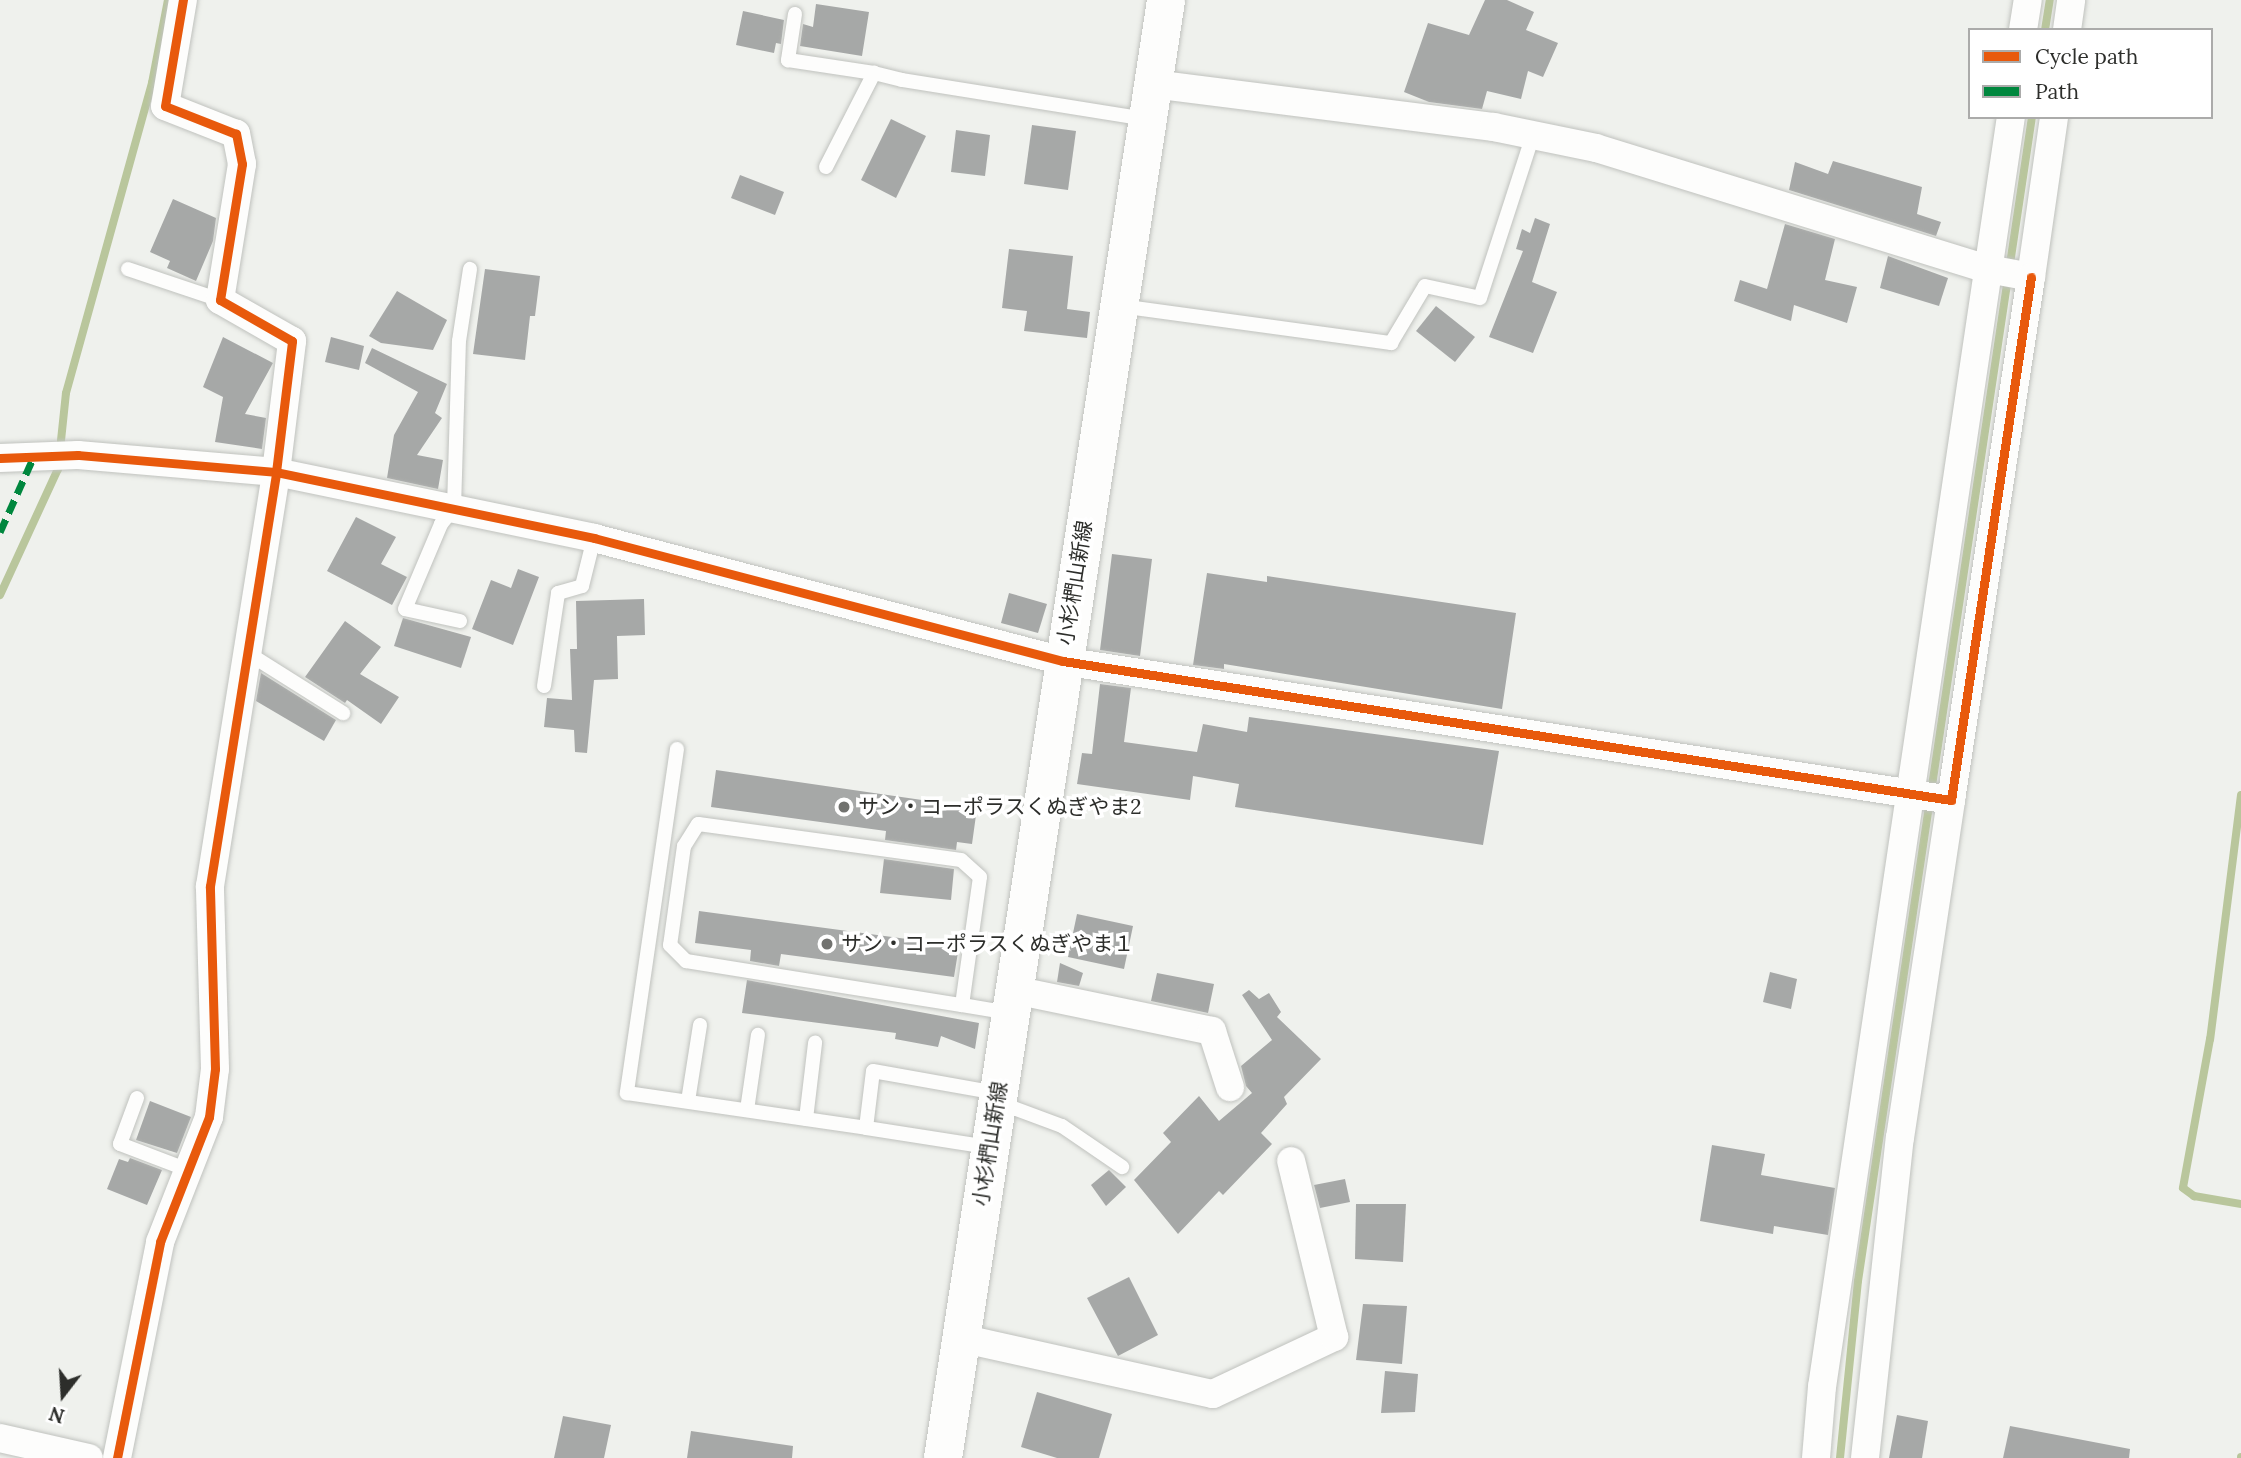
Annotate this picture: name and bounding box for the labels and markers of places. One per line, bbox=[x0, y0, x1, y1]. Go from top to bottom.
place label: サン・コーポラスくぬぎやま2 bbox=[858, 794, 1142, 820]
marker: サン・コーポラスくぬぎやま2 bbox=[836, 799, 852, 815]
place label: サン・コーポラスくぬぎやま１ bbox=[841, 931, 1135, 957]
marker: サン・コーポラスくぬぎやま１ bbox=[819, 936, 835, 952]

